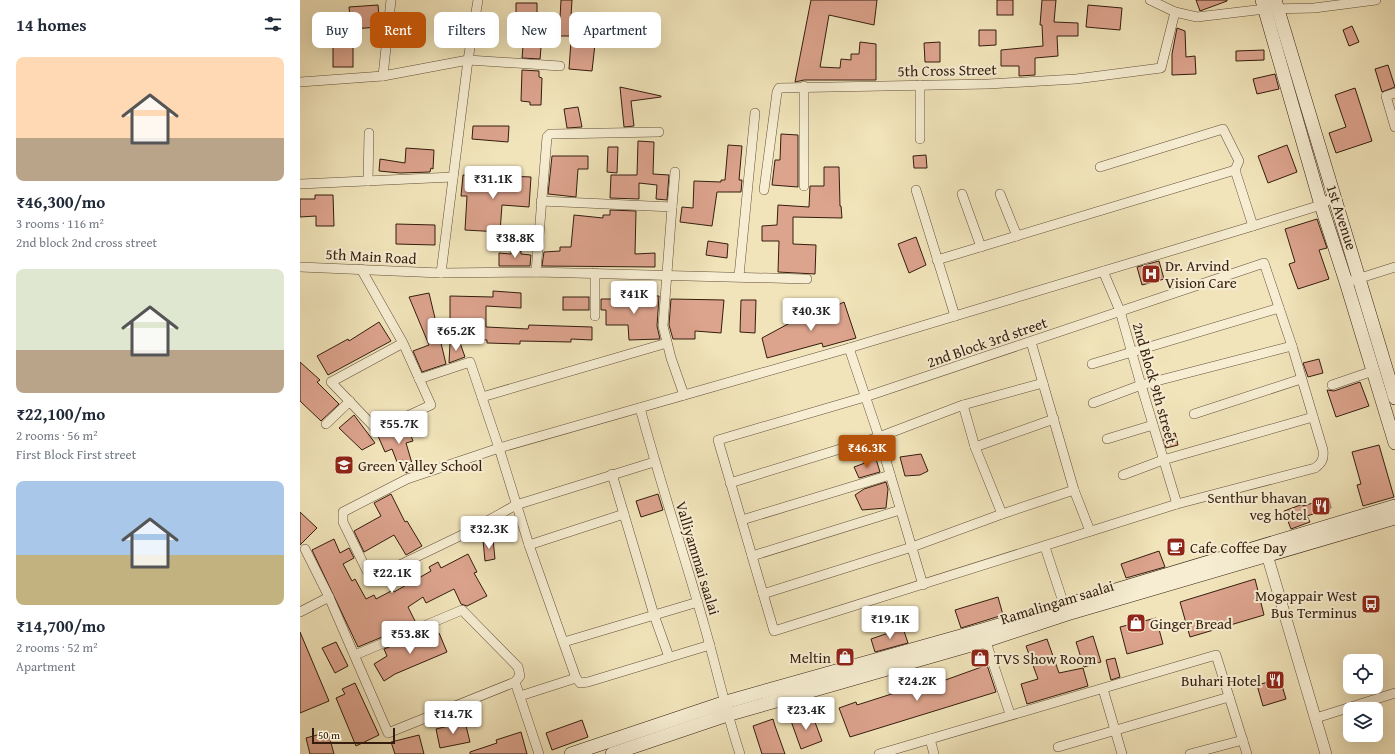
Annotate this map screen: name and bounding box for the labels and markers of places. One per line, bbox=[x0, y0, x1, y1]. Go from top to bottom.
pin: ₹31.1K bbox=[460, 166, 526, 200]
pin: ₹38.8K bbox=[482, 225, 548, 259]
place label: Dr. Arvind Vision Care bbox=[1165, 255, 1237, 293]
hospital icon: Dr. Arvind Vision Care bbox=[1140, 263, 1162, 285]
pin: ₹41K bbox=[610, 281, 658, 315]
pin: ₹40.3K bbox=[778, 298, 844, 332]
pin: ₹65.2K bbox=[423, 318, 489, 352]
pin: ₹55.7K bbox=[366, 411, 432, 445]
pin: ₹46.3K bbox=[834, 435, 900, 469]
school or university icon: Green Valley School bbox=[333, 454, 355, 476]
place label: Green Valley School bbox=[358, 455, 483, 476]
place label: Senthur bhavan veg hotel bbox=[1207, 487, 1308, 525]
restaurant icon: Senthur bhavan veg hotel bbox=[1310, 495, 1332, 517]
pin: ₹32.3K bbox=[456, 516, 522, 550]
cafe icon: Cafe Coffee Day bbox=[1165, 536, 1187, 558]
place label: Cafe Coffee Day bbox=[1190, 537, 1287, 558]
pin: ₹22.1K bbox=[359, 560, 425, 594]
place label: Mogappair West Bus Terminus bbox=[1255, 585, 1358, 623]
bus stop icon: Mogappair West Bus Terminus bbox=[1360, 593, 1382, 615]
pin: ₹19.1K bbox=[857, 606, 923, 640]
shop icon: Ginger Bread bbox=[1125, 612, 1147, 634]
place label: Ginger Bread bbox=[1150, 613, 1232, 634]
pin: ₹53.8K bbox=[377, 621, 443, 655]
shop icon: Meltin bbox=[834, 646, 856, 668]
place label: Meltin bbox=[790, 647, 832, 668]
shop icon: TVS Show Room bbox=[969, 647, 991, 669]
place label: TVS Show Room bbox=[994, 648, 1097, 669]
pin: ₹24.2K bbox=[884, 668, 950, 702]
restaurant icon: Buhari Hotel bbox=[1264, 669, 1286, 691]
place label: Buhari Hotel bbox=[1181, 670, 1261, 691]
pin: ₹23.4K bbox=[773, 697, 839, 731]
pin: ₹14.7K bbox=[420, 701, 486, 735]

